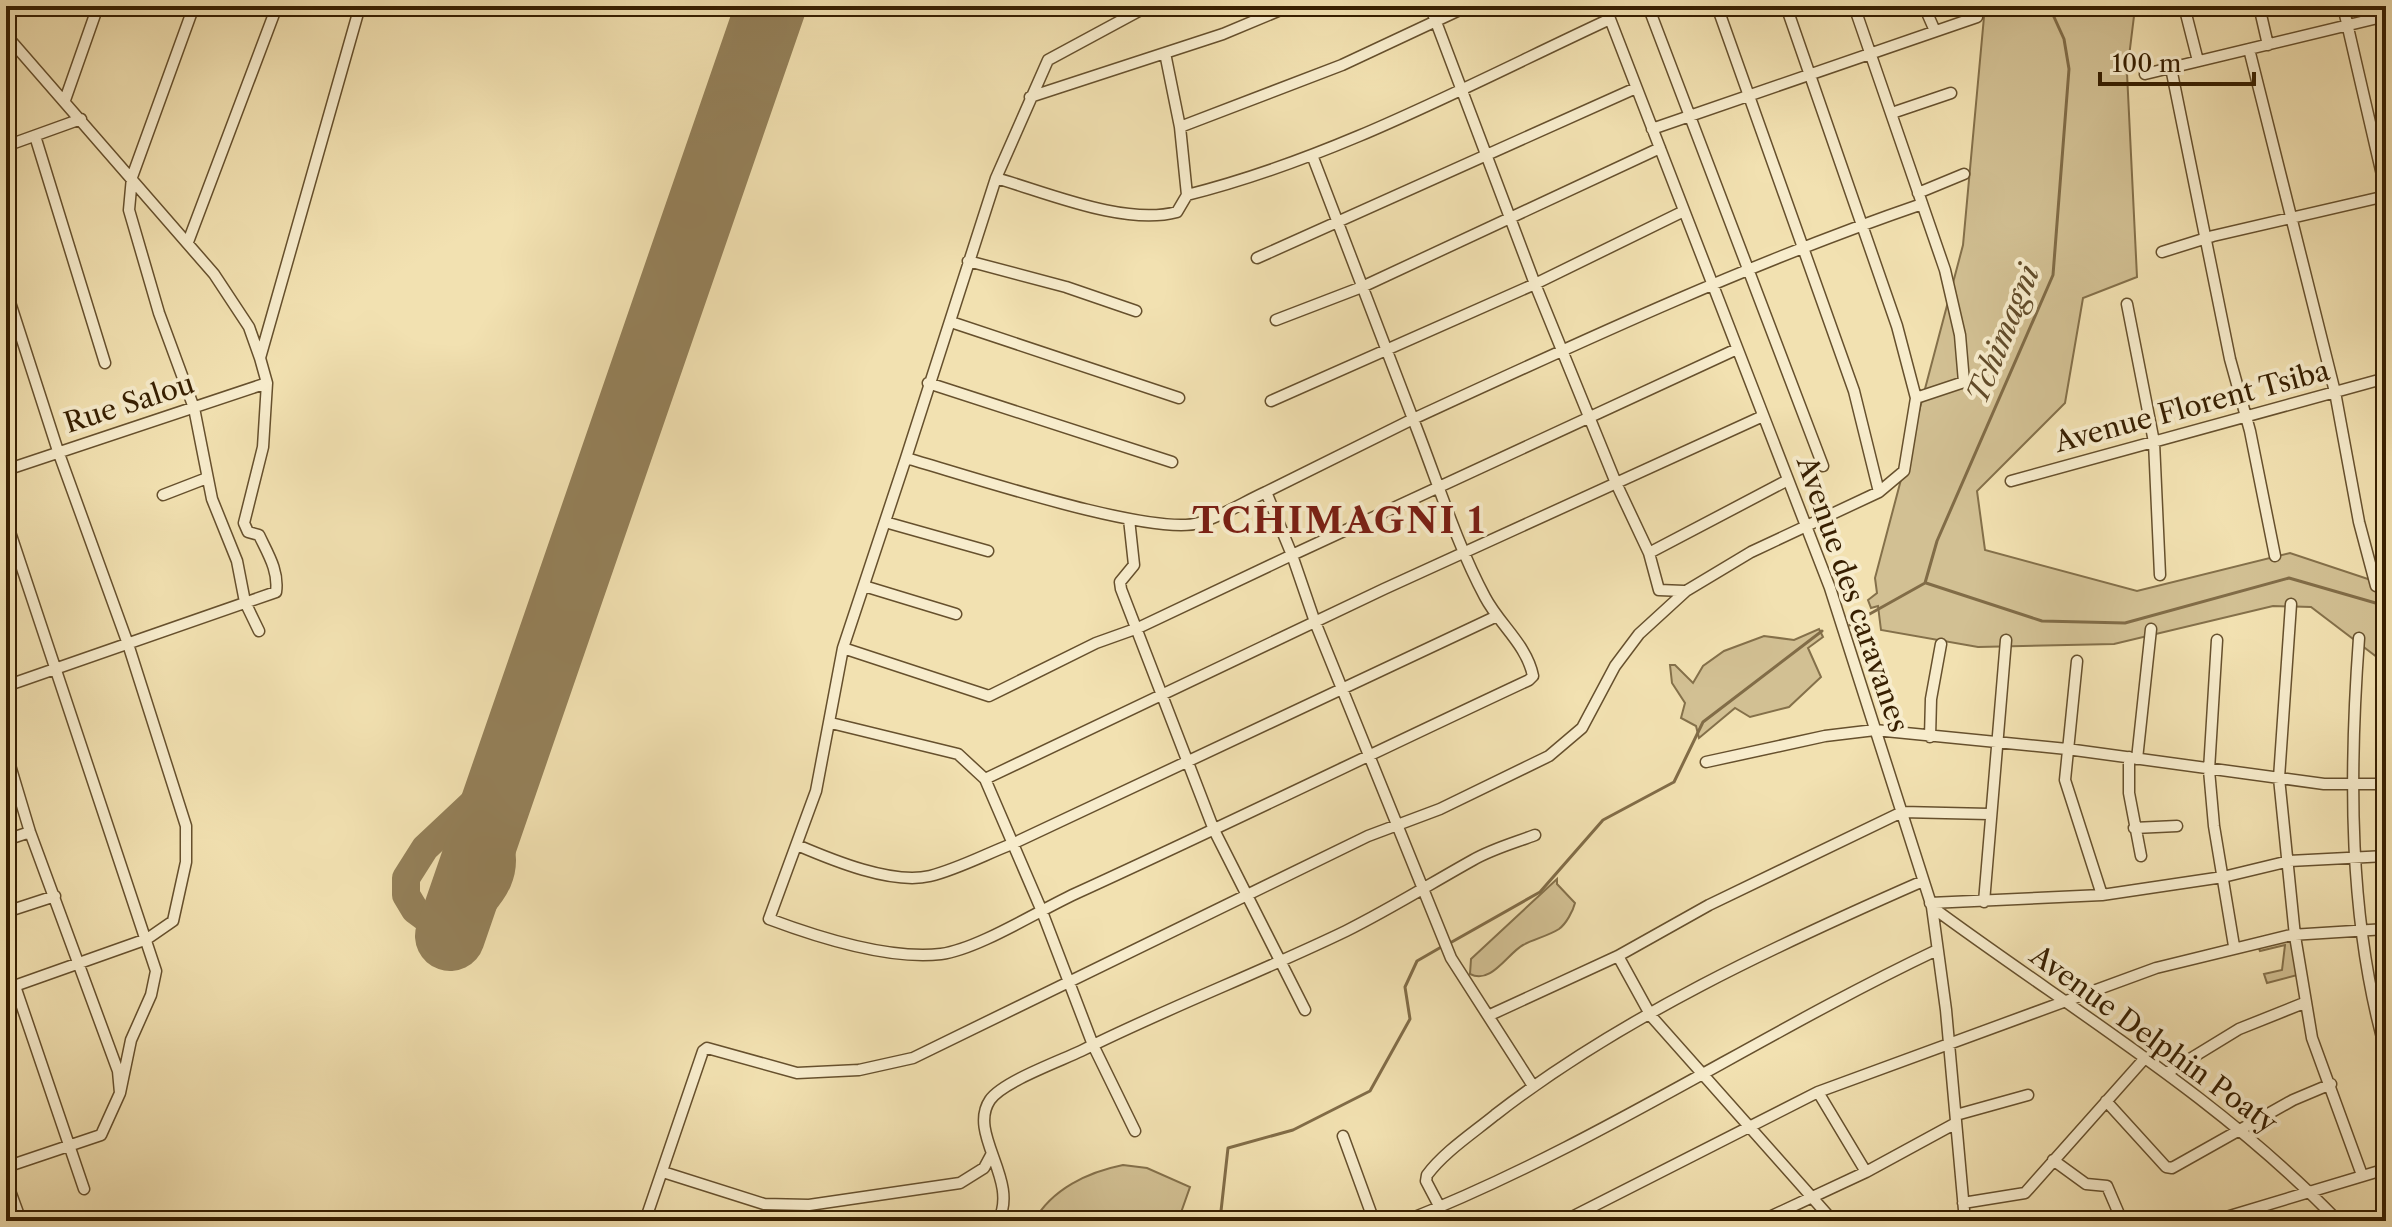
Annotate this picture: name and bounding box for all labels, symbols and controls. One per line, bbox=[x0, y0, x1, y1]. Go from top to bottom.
scale bar bbox=[2100, 36, 2254, 86]
text: 100 m bbox=[2112, 49, 2181, 78]
water label: Tchimagni bbox=[1959, 258, 2048, 408]
street label: Avenue Florent Tsiba bbox=[2050, 353, 2333, 459]
street label: Rue Salou bbox=[60, 366, 198, 440]
street label: Avenue des caravanes bbox=[1790, 451, 1916, 736]
district label: TCHIMAGNI 1 bbox=[1192, 498, 1486, 542]
street label: Avenue Delphin Poaty bbox=[2023, 937, 2285, 1140]

